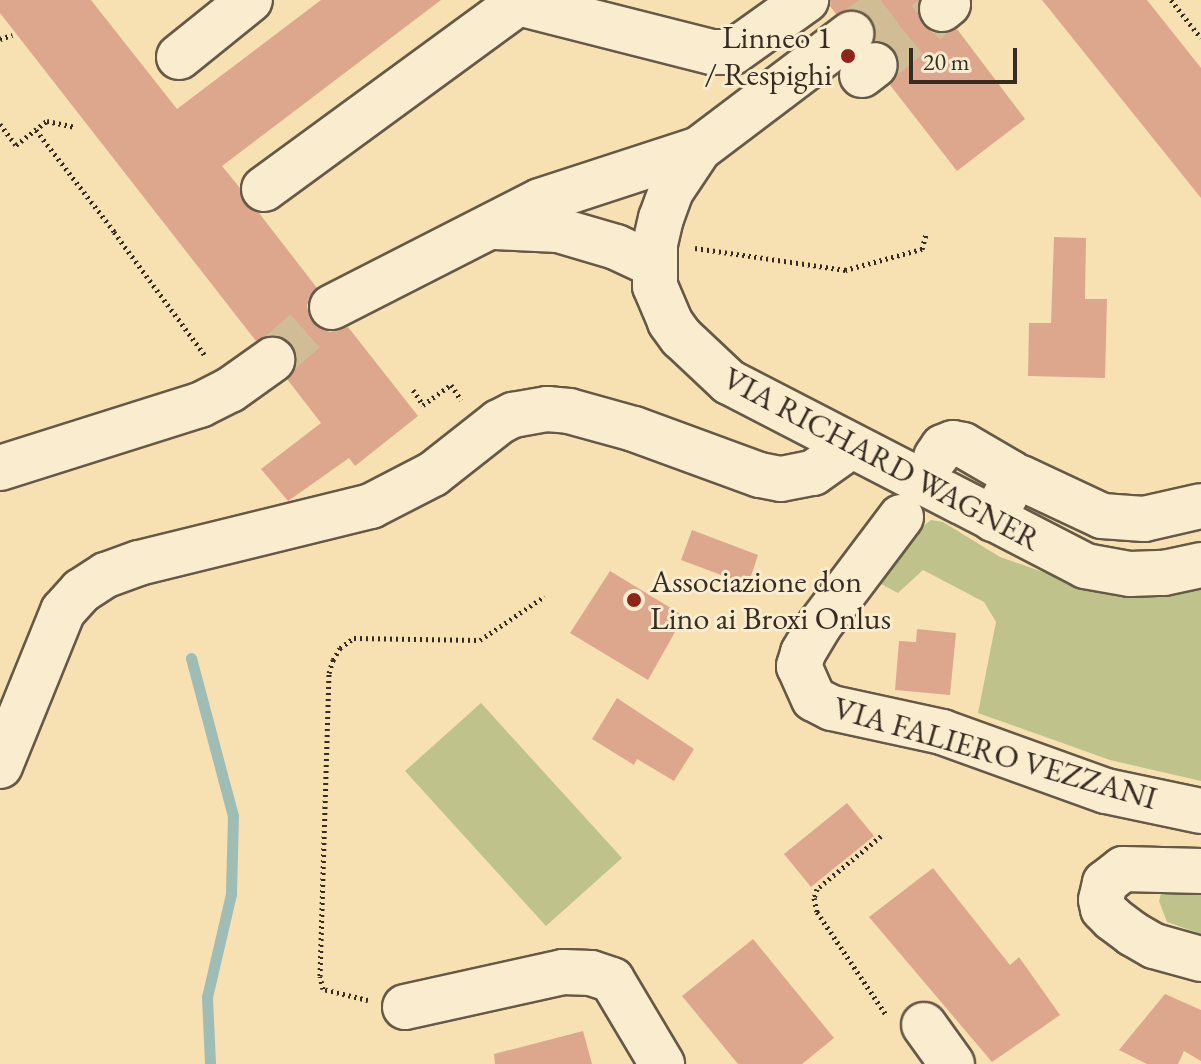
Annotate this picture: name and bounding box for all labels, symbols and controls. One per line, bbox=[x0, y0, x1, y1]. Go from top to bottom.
place label: Linneo 1 / Respighi bbox=[705, 19, 832, 94]
scale bar bbox=[913, 32, 1021, 82]
text: 20 m bbox=[923, 46, 970, 77]
marker: Linneo 1 / Respighi bbox=[839, 47, 857, 65]
street label: VIA RICHARD WAGNER bbox=[716, 359, 1048, 559]
place label: Associazione don Lino ai Broxi Onlus bbox=[650, 563, 891, 638]
marker: Associazione don Lino ai Broxi Onlus bbox=[625, 591, 643, 609]
street label: VIA FALIERO VEZZANI bbox=[829, 688, 1161, 818]

